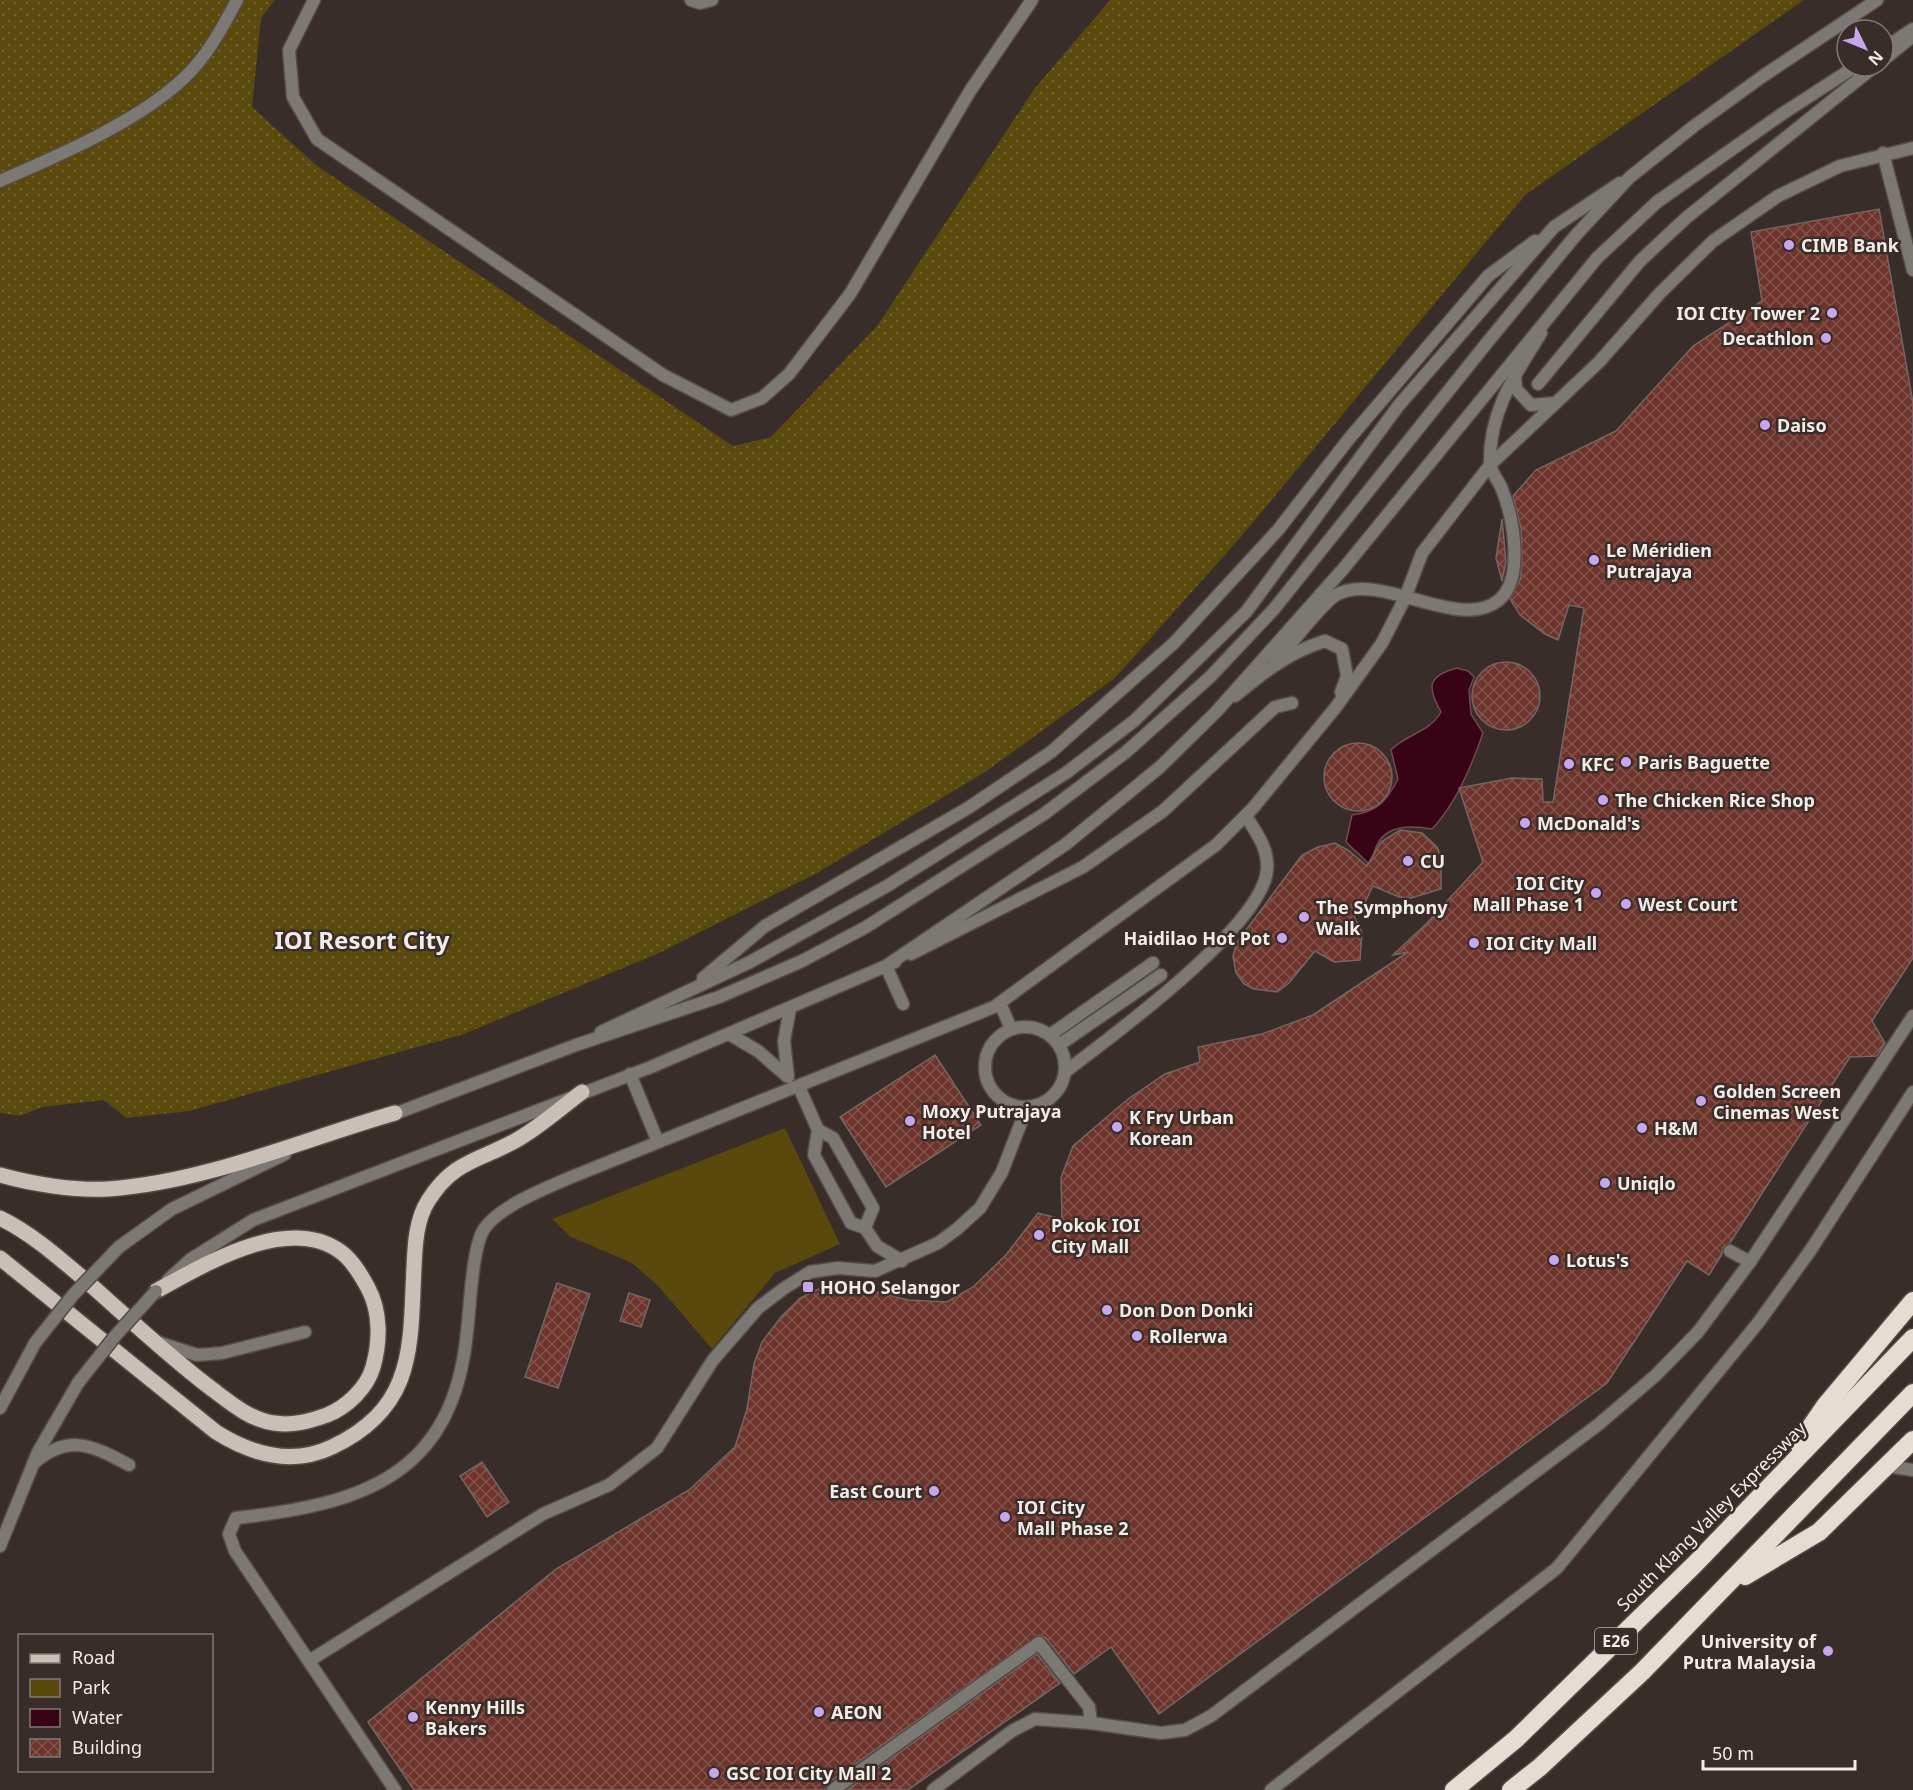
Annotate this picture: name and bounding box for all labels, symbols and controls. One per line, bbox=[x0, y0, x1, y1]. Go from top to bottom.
north arrow bbox=[1835, 18, 1895, 78]
text: N bbox=[1863, 46, 1888, 70]
place label: CIMB Bank bbox=[1801, 233, 1900, 257]
marker: CIMB Bank bbox=[1782, 238, 1796, 252]
place label: IOI CIty Tower 2 bbox=[1677, 301, 1820, 325]
marker: IOI CIty Tower 2 bbox=[1825, 306, 1839, 320]
place label: Decathlon bbox=[1722, 326, 1814, 350]
marker: Decathlon bbox=[1819, 331, 1833, 345]
place label: Daiso bbox=[1777, 413, 1827, 437]
marker: Daiso bbox=[1758, 418, 1772, 432]
place label: Le Méridien Putrajaya bbox=[1606, 538, 1712, 583]
marker: Le Méridien Putrajaya bbox=[1587, 553, 1601, 567]
place label: Paris Baguette bbox=[1638, 750, 1770, 774]
place label: KFC bbox=[1581, 752, 1614, 776]
marker: Paris Baguette bbox=[1619, 755, 1633, 769]
marker: KFC bbox=[1562, 757, 1576, 771]
place label: The Chicken Rice Shop bbox=[1615, 788, 1815, 812]
marker: The Chicken Rice Shop bbox=[1596, 793, 1610, 807]
place label: McDonald's bbox=[1537, 811, 1640, 835]
marker: McDonald's bbox=[1518, 816, 1532, 830]
place label: CU bbox=[1420, 849, 1445, 873]
marker: CU bbox=[1401, 854, 1415, 868]
place label: IOI City Mall Phase 1 bbox=[1472, 871, 1585, 916]
marker: IOI City Mall Phase 1 bbox=[1589, 886, 1603, 900]
place label: West Court bbox=[1638, 892, 1738, 916]
place label: The Symphony Walk bbox=[1316, 895, 1448, 940]
marker: West Court bbox=[1619, 897, 1633, 911]
marker: The Symphony Walk bbox=[1297, 910, 1311, 924]
district label: IOI Resort City bbox=[274, 923, 450, 956]
place label: Haidilao Hot Pot bbox=[1123, 926, 1270, 950]
marker: Haidilao Hot Pot bbox=[1275, 931, 1289, 945]
place label: IOI City Mall bbox=[1486, 931, 1597, 955]
marker: IOI City Mall bbox=[1467, 936, 1481, 950]
place label: Golden Screen Cinemas West bbox=[1713, 1079, 1841, 1124]
marker: Golden Screen Cinemas West bbox=[1694, 1094, 1708, 1108]
place label: Moxy Putrajaya Hotel bbox=[922, 1099, 1062, 1144]
place label: K Fry Urban Korean bbox=[1129, 1105, 1234, 1150]
marker: Moxy Putrajaya Hotel bbox=[903, 1114, 917, 1128]
place label: H&M bbox=[1654, 1116, 1698, 1140]
marker: K Fry Urban Korean bbox=[1110, 1120, 1124, 1134]
marker: H&M bbox=[1635, 1121, 1649, 1135]
place label: Uniqlo bbox=[1617, 1171, 1676, 1195]
marker: Uniqlo bbox=[1598, 1176, 1612, 1190]
place label: Pokok IOI City Mall bbox=[1051, 1213, 1140, 1258]
marker: Pokok IOI City Mall bbox=[1032, 1228, 1046, 1242]
place label: Lotus's bbox=[1566, 1248, 1629, 1272]
marker: Lotus's bbox=[1547, 1253, 1561, 1267]
place label: HOHO Selangor bbox=[820, 1275, 960, 1299]
marker: HOHO Selangor bbox=[801, 1280, 815, 1294]
place label: Don Don Donki bbox=[1119, 1298, 1253, 1322]
marker: Don Don Donki bbox=[1100, 1303, 1114, 1317]
place label: Rollerwa bbox=[1149, 1324, 1228, 1348]
marker: Rollerwa bbox=[1130, 1329, 1144, 1343]
street label: South Klang Valley Expressway bbox=[1611, 1415, 1812, 1616]
place label: East Court bbox=[829, 1479, 922, 1503]
marker: East Court bbox=[927, 1484, 941, 1498]
place label: IOI City Mall Phase 2 bbox=[1017, 1495, 1129, 1540]
marker: IOI City Mall Phase 2 bbox=[998, 1510, 1012, 1524]
road number: E26 bbox=[1595, 1628, 1637, 1654]
place label: University of Putra Malaysia bbox=[1683, 1629, 1817, 1674]
legend bbox=[18, 1634, 213, 1772]
marker: University of Putra Malaysia bbox=[1821, 1644, 1835, 1658]
text: Road bbox=[72, 1645, 115, 1669]
text: Park bbox=[72, 1675, 110, 1699]
place label: Kenny Hills Bakers bbox=[425, 1695, 525, 1740]
place label: AEON bbox=[831, 1700, 882, 1724]
text: Water bbox=[72, 1705, 123, 1729]
marker: AEON bbox=[812, 1705, 826, 1719]
marker: Kenny Hills Bakers bbox=[406, 1710, 420, 1724]
scale bar bbox=[1703, 1733, 1854, 1771]
text: Building bbox=[72, 1735, 142, 1759]
text: 50 m bbox=[1712, 1741, 1754, 1765]
place label: GSC IOI City Mall 2 bbox=[726, 1761, 891, 1785]
marker: GSC IOI City Mall 2 bbox=[707, 1766, 721, 1780]

